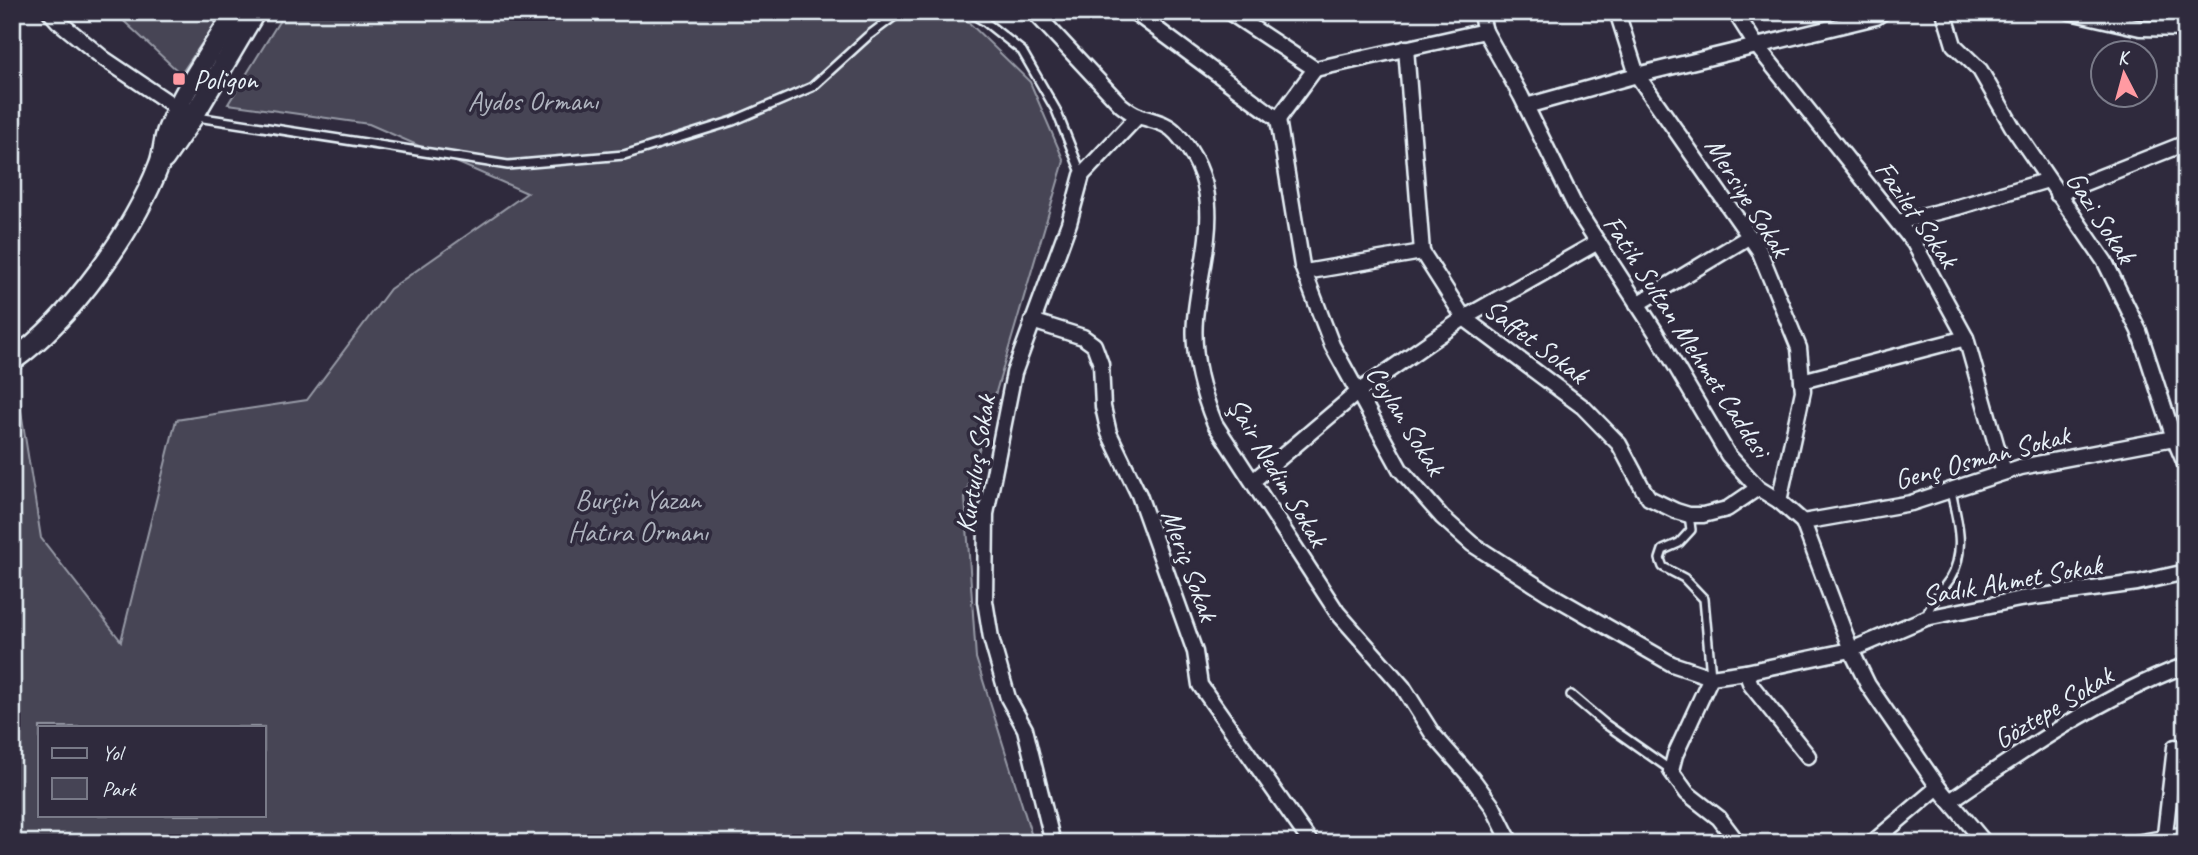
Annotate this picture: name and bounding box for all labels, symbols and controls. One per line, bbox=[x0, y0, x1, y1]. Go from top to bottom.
north arrow bbox=[2090, 38, 2160, 108]
text: K bbox=[2116, 45, 2133, 71]
place label: Poligon bbox=[193, 62, 259, 97]
marker: Poligon bbox=[171, 71, 187, 87]
park label: Aydos Ormanı bbox=[468, 83, 600, 118]
street label: Mersiye Sokak bbox=[1698, 131, 1799, 265]
street label: Fazilet Sokak bbox=[1867, 154, 1968, 276]
street label: Gazi Sokak bbox=[2058, 164, 2145, 271]
street label: Fatih Sultan Mehmet Caddesi bbox=[1596, 208, 1780, 467]
street label: Saffet Sokak bbox=[1477, 291, 1596, 392]
street label: Ceylan Sokak bbox=[1358, 358, 1454, 483]
street label: Kurtuluş Sokak bbox=[947, 391, 1003, 535]
street label: Şair Nedim Sokak bbox=[1220, 391, 1337, 555]
street label: Genç Osman Sokak bbox=[1891, 416, 2075, 497]
park label: Burçin Yazan Hatıra Ormanı bbox=[568, 482, 710, 549]
street label: Meriç Sokak bbox=[1154, 504, 1227, 627]
street label: Sadık Ahmet Sokak bbox=[1919, 547, 2106, 613]
street label: Göztepe Sokak bbox=[1987, 657, 2121, 756]
legend bbox=[38, 726, 266, 816]
text: Yol bbox=[102, 740, 126, 766]
text: Park bbox=[102, 776, 137, 802]

